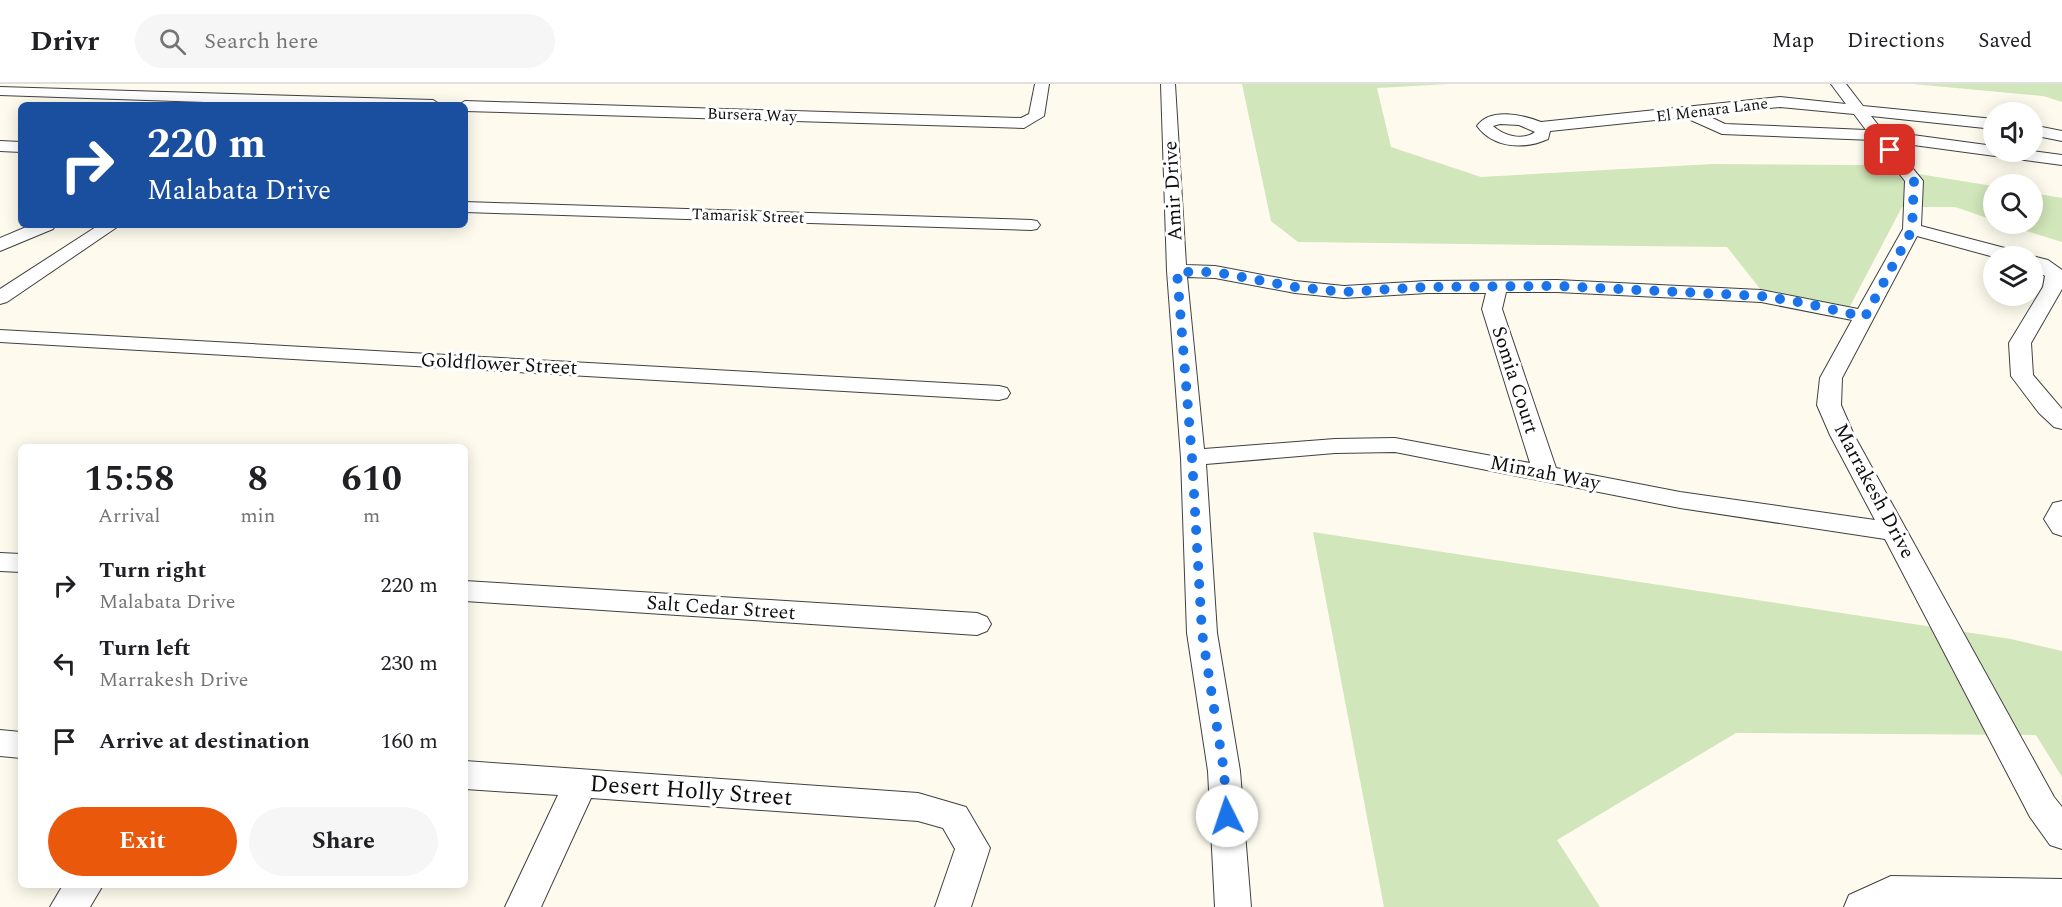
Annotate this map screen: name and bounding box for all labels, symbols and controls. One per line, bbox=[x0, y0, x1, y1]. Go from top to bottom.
search box bbox=[135, 14, 555, 68]
text: Drivr bbox=[30, 20, 99, 63]
icon: search bbox=[156, 25, 189, 58]
text: Search here bbox=[204, 25, 318, 58]
text: Map bbox=[1772, 25, 1814, 57]
text: Directions bbox=[1847, 25, 1945, 57]
text: Saved bbox=[1978, 25, 2032, 57]
street label: El Menara Lane bbox=[1655, 91, 1769, 129]
street label: Bursera Way bbox=[707, 101, 799, 129]
map controls bbox=[1983, 102, 2043, 306]
button: sound bbox=[1983, 102, 2043, 162]
text: 220 m bbox=[147, 113, 266, 176]
pin bbox=[1864, 124, 1915, 175]
icon: right bbox=[48, 126, 126, 204]
icon: arrive bbox=[1873, 133, 1906, 166]
street label: Amir Drive bbox=[1155, 140, 1191, 242]
text: Malabata Drive bbox=[147, 170, 331, 212]
button: search bbox=[1983, 174, 2043, 234]
street label: Tamarisk Street bbox=[691, 202, 805, 230]
button: layers bbox=[1983, 246, 2043, 306]
street label: Somia Court bbox=[1484, 322, 1546, 438]
street label: Goldflower Street bbox=[420, 345, 578, 383]
street label: Marrakesh Drive bbox=[1826, 418, 1922, 564]
street label: Minzah Way bbox=[1487, 448, 1604, 499]
text: 15:58 bbox=[84, 452, 174, 507]
text: 8 bbox=[248, 452, 268, 507]
text: 610 bbox=[341, 452, 402, 507]
text: Arrival bbox=[98, 501, 160, 531]
text: min bbox=[240, 501, 275, 531]
text: m bbox=[363, 501, 380, 531]
text: Turn right bbox=[99, 554, 206, 587]
icon: right bbox=[48, 569, 81, 602]
text: 220 m bbox=[381, 569, 438, 602]
text: Malabata Drive bbox=[99, 587, 235, 617]
street label: Salt Cedar Street bbox=[646, 588, 796, 628]
text: Turn left bbox=[99, 632, 191, 665]
icon: left bbox=[48, 647, 81, 680]
text: 230 m bbox=[381, 647, 438, 680]
text: Marrakesh Drive bbox=[99, 665, 248, 695]
icon: arrive bbox=[48, 725, 81, 758]
text: Arrive at destination bbox=[99, 725, 310, 758]
text: 160 m bbox=[381, 725, 438, 758]
street label: Desert Holly Street bbox=[588, 766, 794, 816]
position arrow bbox=[1195, 784, 1259, 848]
button: Exit bbox=[48, 807, 237, 876]
button: Share bbox=[249, 807, 438, 876]

